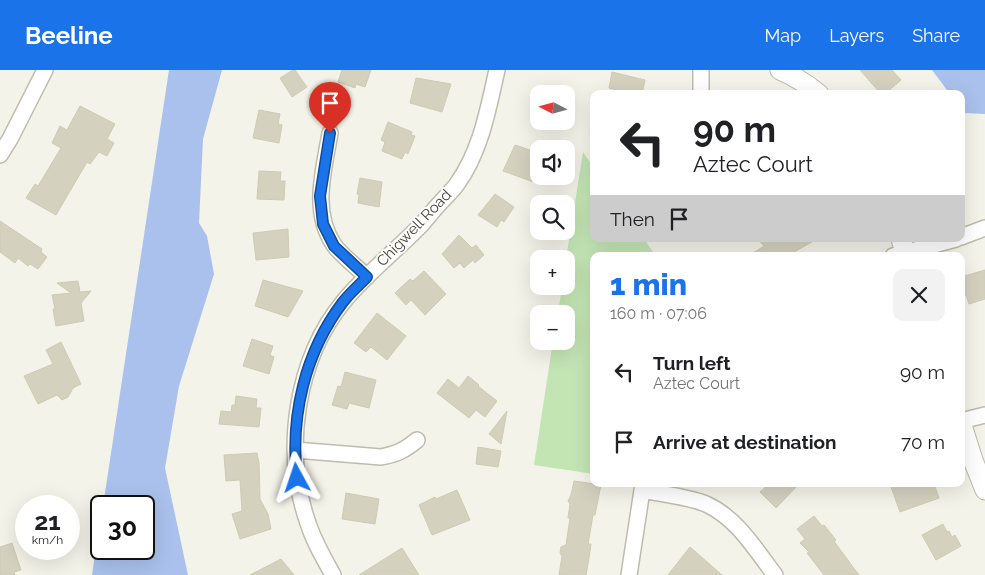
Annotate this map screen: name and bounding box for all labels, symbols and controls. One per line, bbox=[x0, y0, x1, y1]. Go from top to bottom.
text: Beeline bbox=[25, 21, 113, 50]
text: Map bbox=[765, 25, 801, 46]
text: Layers bbox=[829, 25, 884, 46]
text: Share bbox=[912, 25, 960, 46]
pin bbox=[309, 82, 351, 133]
north arrow bbox=[530, 85, 575, 130]
map controls bbox=[530, 85, 575, 350]
icon: arrive bbox=[316, 89, 344, 117]
text: 90 m bbox=[693, 109, 776, 150]
icon: left bbox=[610, 110, 675, 175]
button: sound bbox=[530, 140, 575, 185]
text: Aztec Court bbox=[693, 151, 813, 177]
street label: Chigwell Road bbox=[373, 186, 455, 270]
button: search bbox=[530, 195, 575, 240]
icon: arrive bbox=[665, 205, 693, 233]
text: Then bbox=[610, 208, 655, 230]
button: + bbox=[530, 250, 575, 295]
text: 1 min bbox=[610, 267, 687, 302]
button: close bbox=[893, 269, 945, 321]
text: 160 m · 07:06 bbox=[610, 304, 707, 323]
button: − bbox=[530, 305, 575, 350]
text: Turn left bbox=[653, 352, 730, 374]
icon: left bbox=[610, 358, 638, 386]
text: 90 m bbox=[900, 361, 945, 383]
text: Aztec Court bbox=[653, 374, 740, 393]
icon: arrive bbox=[610, 428, 638, 456]
text: Arrive at destination bbox=[653, 431, 837, 453]
text: 70 m bbox=[901, 431, 945, 453]
position arrow bbox=[270, 451, 322, 503]
speed limit sign: 30 bbox=[90, 495, 155, 560]
text: 21 bbox=[34, 506, 61, 536]
text: km/h bbox=[32, 533, 63, 547]

